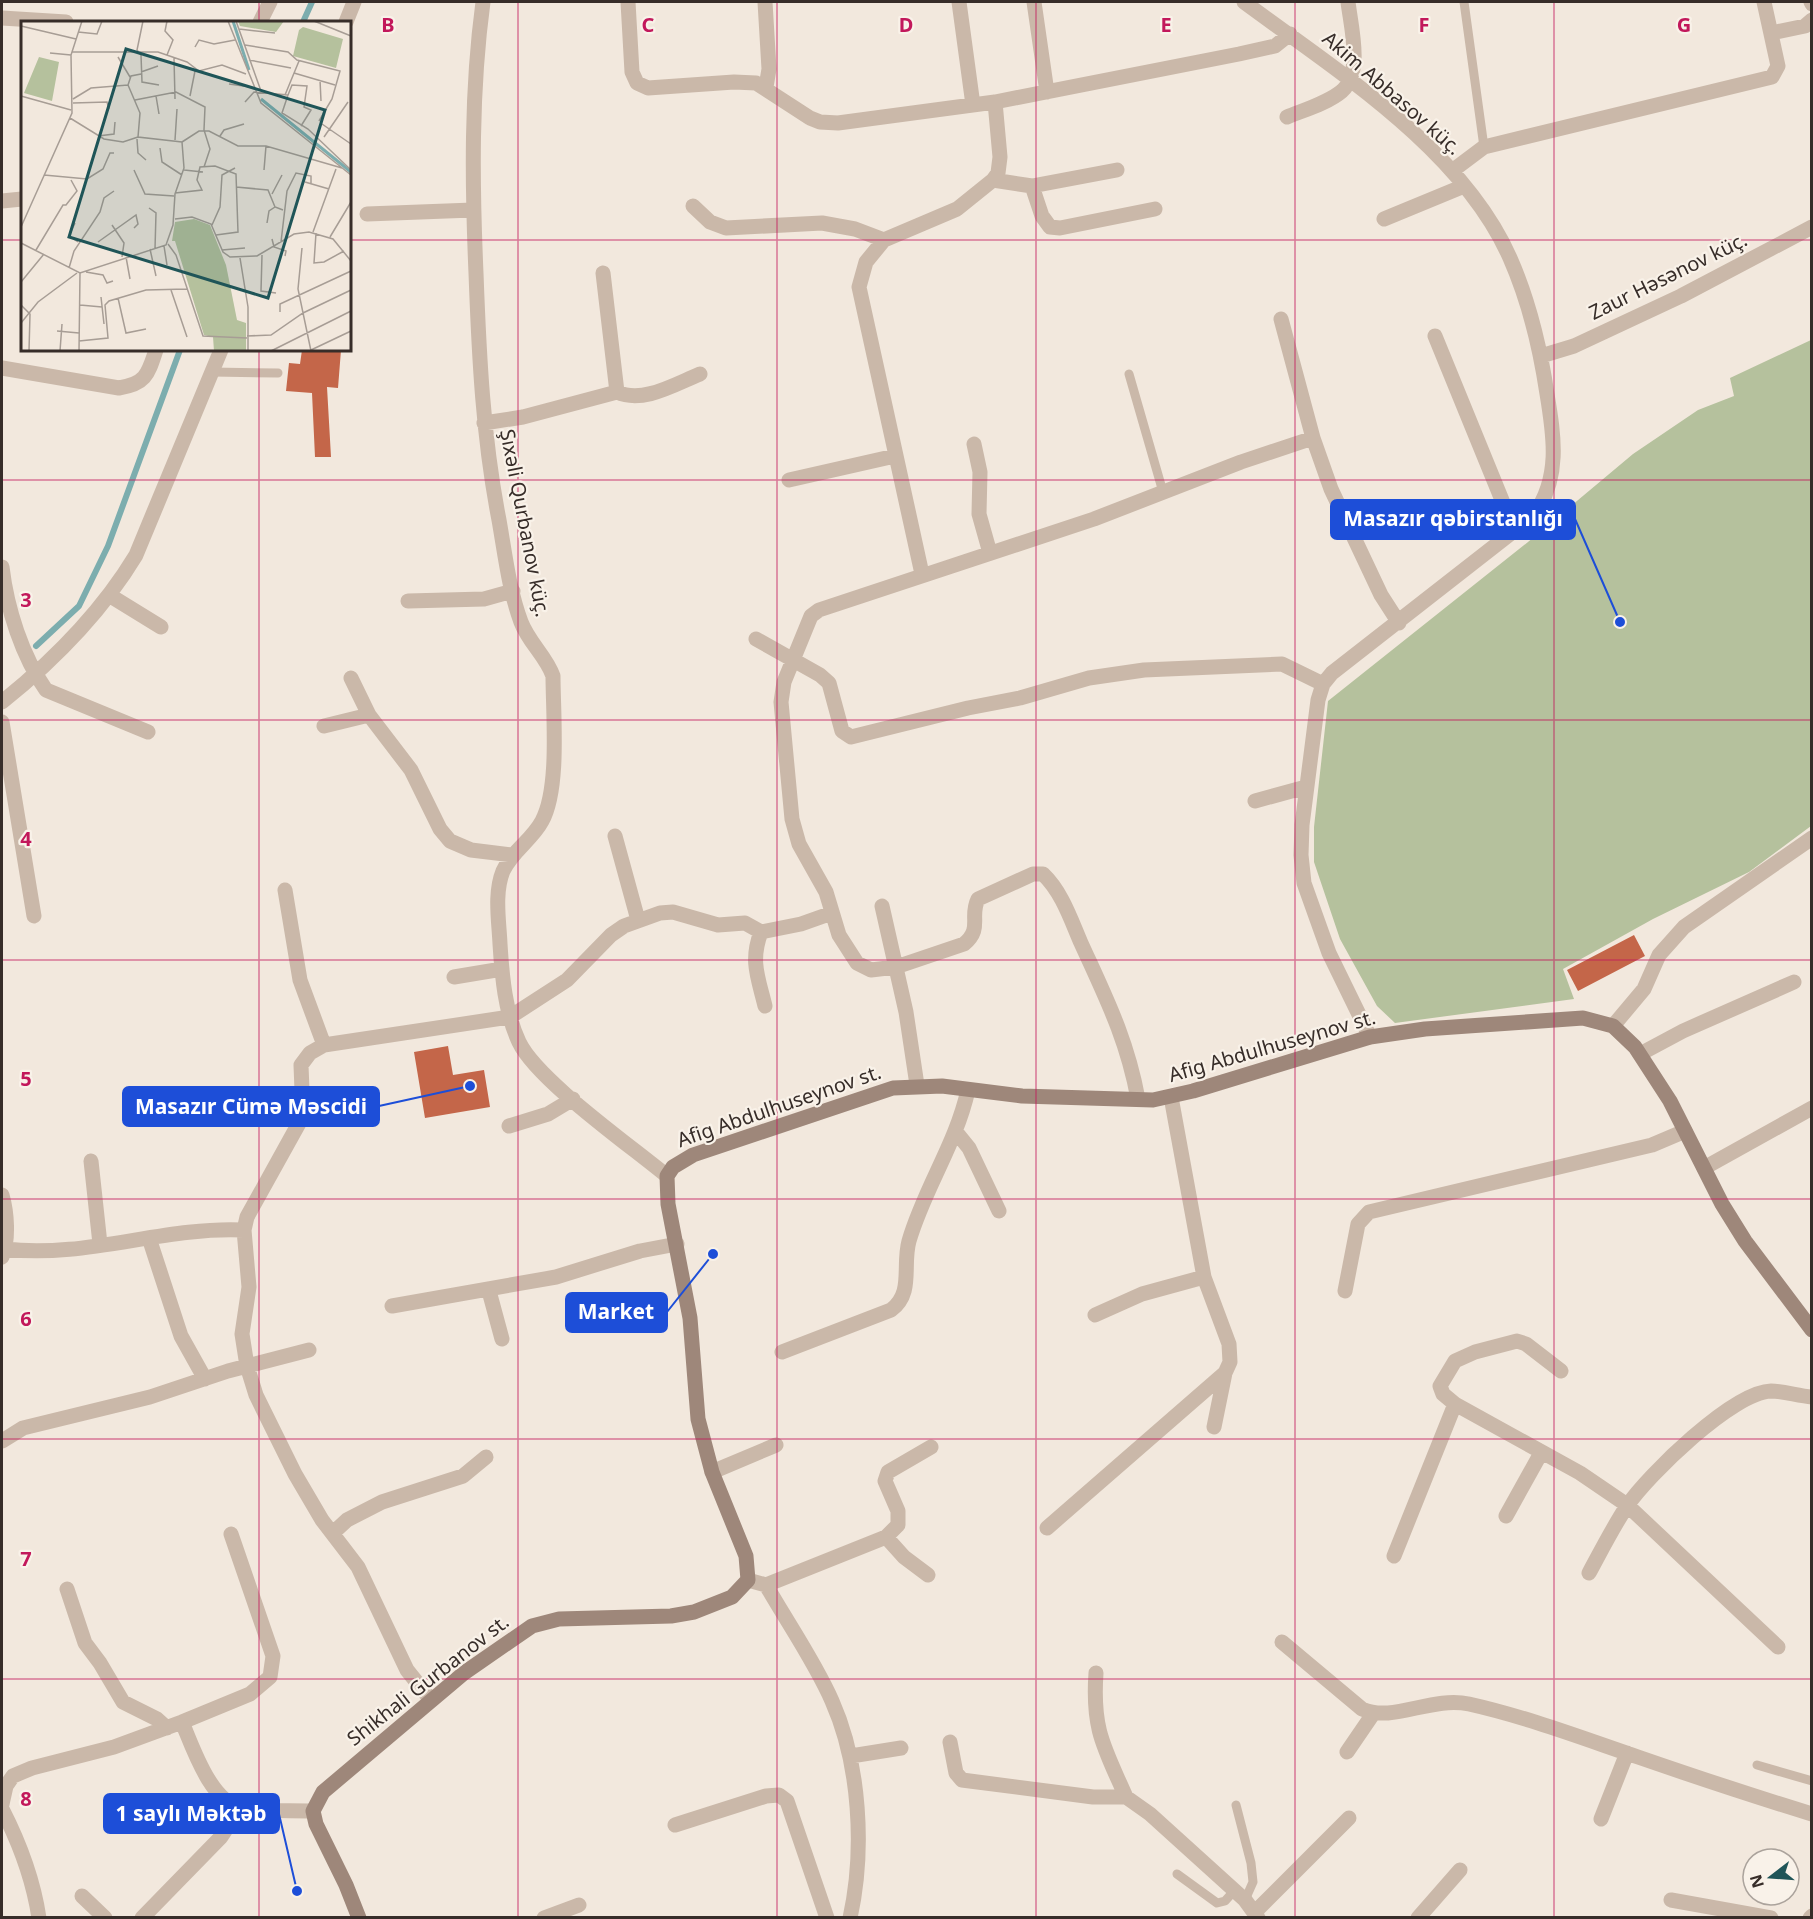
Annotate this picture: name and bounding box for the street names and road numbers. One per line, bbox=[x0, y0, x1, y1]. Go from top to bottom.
street label: Akim Abbasov küç. bbox=[1317, 25, 1468, 160]
street label: Zaur Həsənov küç. bbox=[1584, 226, 1751, 326]
street label: Şıxəli Qurbanov küç. bbox=[494, 427, 557, 619]
street label: Afig Abdulhuseynov st. bbox=[1165, 1003, 1379, 1088]
street label: Afig Abdulhuseynov st. bbox=[673, 1058, 884, 1153]
street label: Shikhali Gurbanov st. bbox=[341, 1608, 514, 1751]

